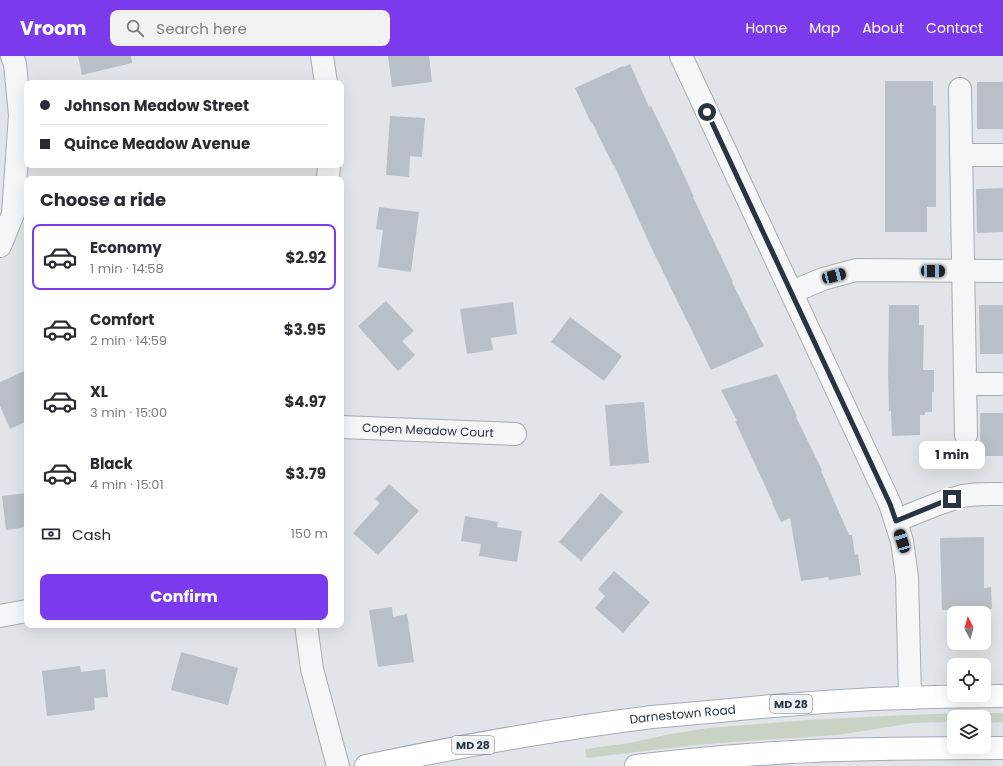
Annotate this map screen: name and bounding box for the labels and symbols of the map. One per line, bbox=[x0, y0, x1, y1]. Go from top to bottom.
route start bbox=[698, 103, 716, 121]
car bbox=[921, 265, 945, 277]
car bbox=[821, 267, 847, 285]
street label: Copen Meadow Court bbox=[362, 419, 494, 441]
callout: 1 min bbox=[919, 441, 985, 469]
route end bbox=[943, 490, 961, 508]
car bbox=[893, 528, 911, 554]
north arrow bbox=[947, 606, 991, 650]
road number: MD 28 bbox=[770, 695, 812, 713]
street label: Darnestown Road bbox=[628, 700, 737, 728]
road number: MD 28 bbox=[452, 736, 494, 754]

